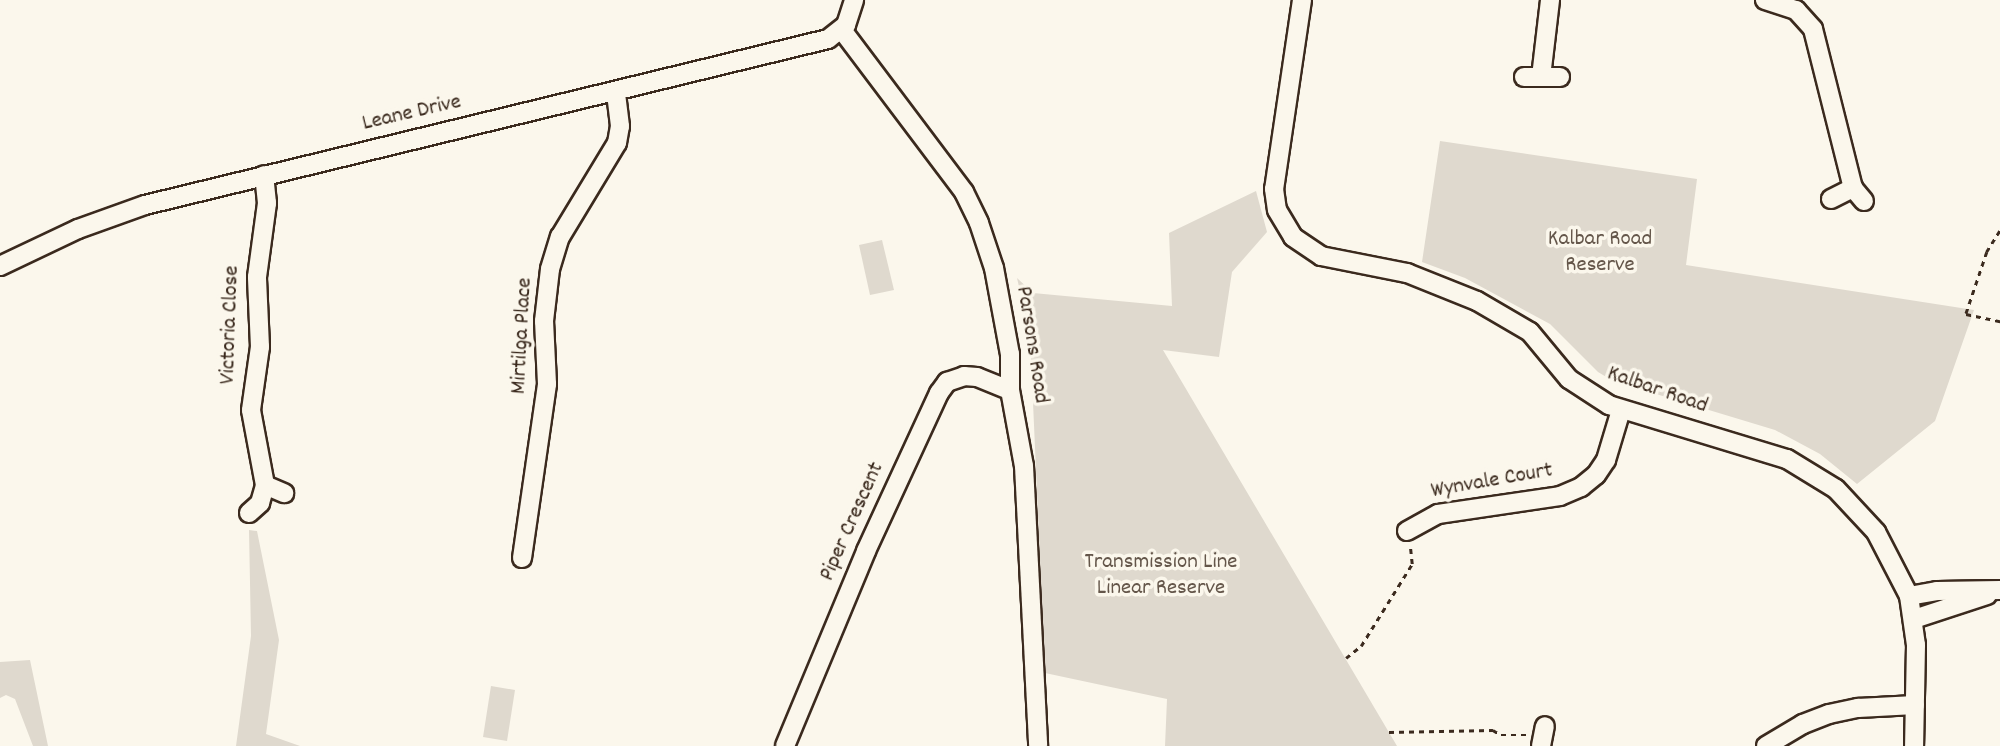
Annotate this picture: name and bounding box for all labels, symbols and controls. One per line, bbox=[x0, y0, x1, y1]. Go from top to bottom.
street label: Leane Drive bbox=[360, 89, 464, 139]
park label: Kalbar Road Reserve bbox=[1548, 226, 1652, 280]
street label: Victoria Close bbox=[215, 265, 247, 385]
street label: Mirtilga Place bbox=[506, 277, 540, 395]
street label: Parsons Road bbox=[1008, 284, 1054, 406]
street label: Kalbar Road bbox=[1603, 361, 1711, 421]
street label: Piper Crescent bbox=[814, 458, 892, 586]
street label: Wynvale Court bbox=[1429, 458, 1555, 506]
park label: Transmission Line Linear Reserve bbox=[1085, 549, 1237, 603]

